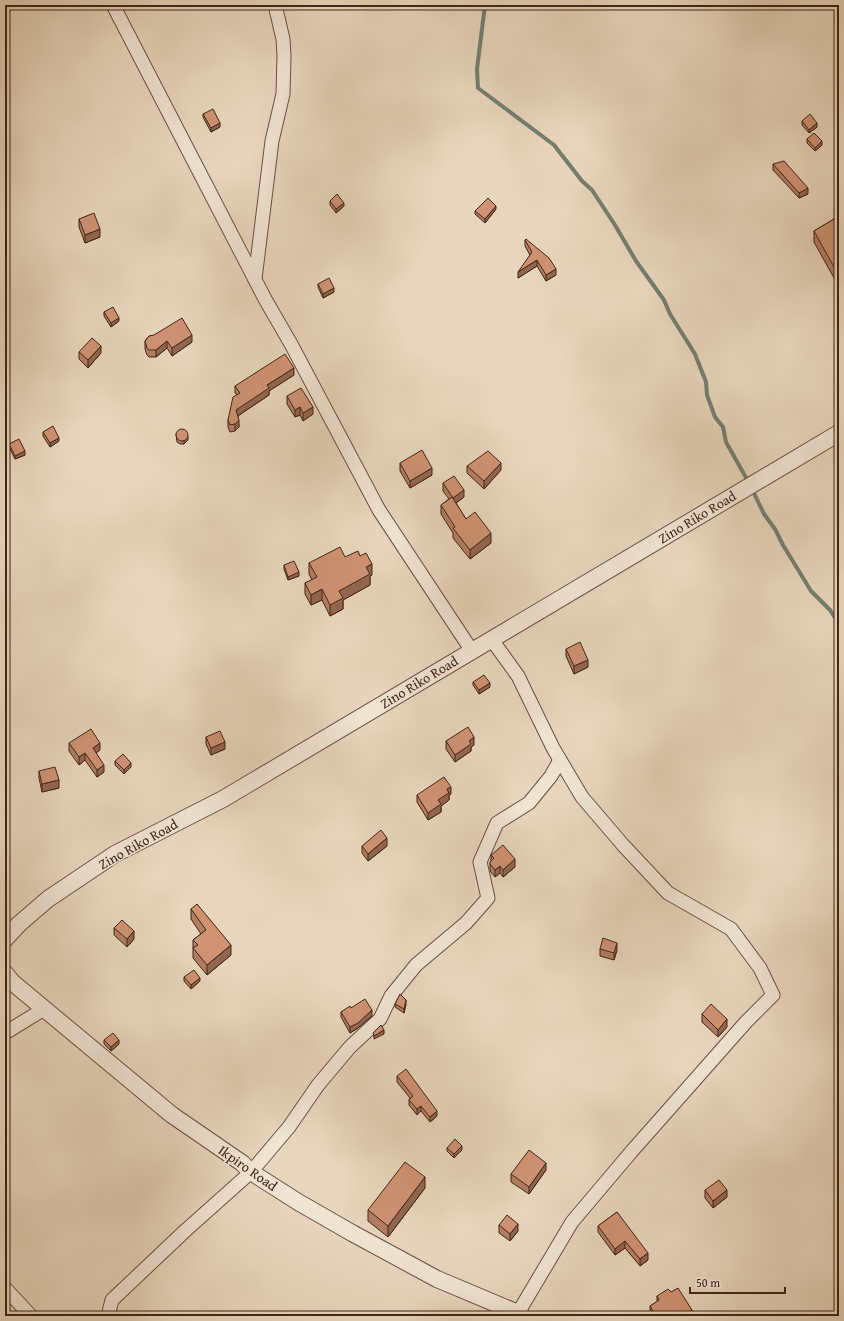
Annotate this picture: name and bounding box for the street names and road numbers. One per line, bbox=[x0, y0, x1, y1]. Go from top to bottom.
street label: Zino Riko Road bbox=[654, 486, 740, 548]
street label: Zino Riko Road bbox=[376, 651, 462, 713]
street label: Zino Riko Road bbox=[95, 814, 182, 874]
street label: Ikpiro Road bbox=[214, 1140, 282, 1196]

